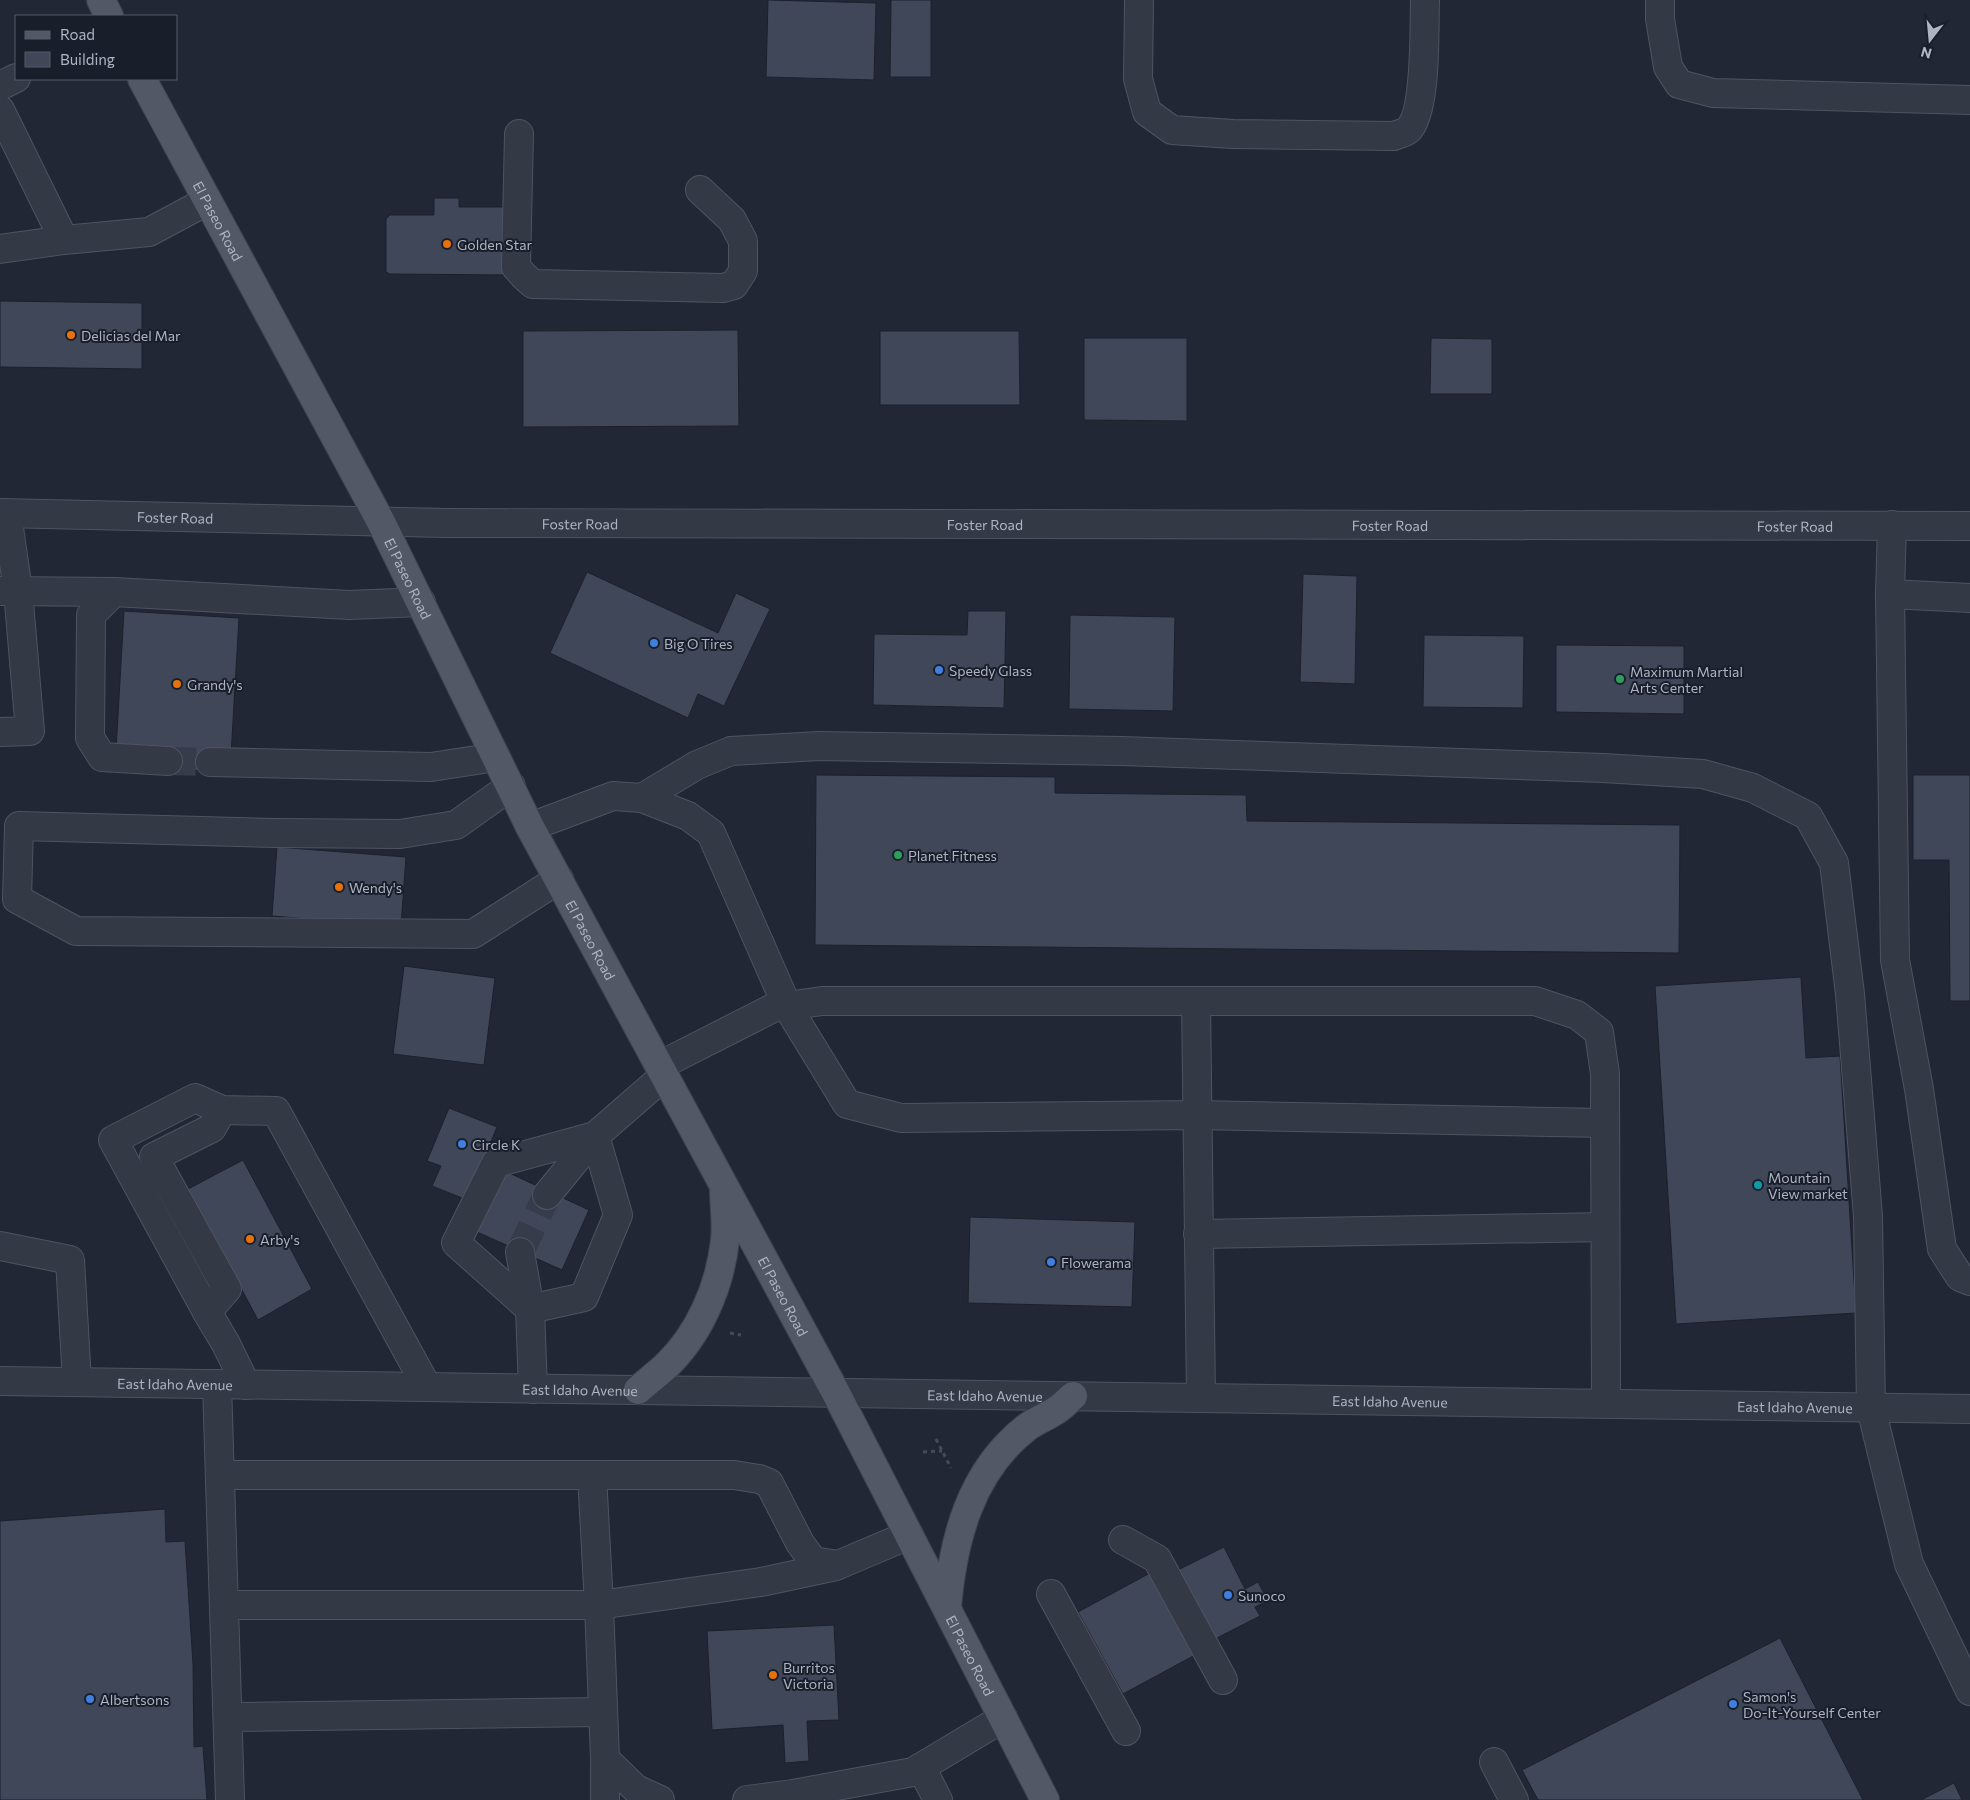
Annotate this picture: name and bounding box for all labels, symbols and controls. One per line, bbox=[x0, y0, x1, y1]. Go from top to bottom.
legend bbox=[15, 15, 178, 80]
north arrow bbox=[1905, 15, 1955, 65]
text: Road bbox=[60, 25, 95, 43]
text: N bbox=[1919, 43, 1934, 63]
text: Building bbox=[60, 50, 115, 68]
street label: El Paseo Road bbox=[190, 178, 247, 264]
place label: Golden Star bbox=[457, 236, 532, 253]
marker: Golden Star bbox=[441, 238, 453, 250]
place label: Delicias del Mar bbox=[81, 327, 181, 344]
marker: Delicias del Mar bbox=[65, 329, 77, 341]
street label: Foster Road bbox=[137, 508, 213, 526]
street label: Foster Road bbox=[542, 515, 618, 532]
street label: Foster Road bbox=[947, 515, 1023, 533]
street label: Foster Road bbox=[1352, 516, 1428, 533]
street label: Foster Road bbox=[1757, 517, 1833, 534]
street label: El Paseo Road bbox=[381, 535, 435, 622]
place label: Big O Tires bbox=[664, 635, 733, 652]
marker: Big O Tires bbox=[648, 637, 660, 649]
place label: Speedy Glass bbox=[949, 662, 1032, 679]
place label: Maximum Martial Arts Center bbox=[1630, 663, 1743, 696]
marker: Speedy Glass bbox=[933, 664, 945, 676]
marker: Maximum Martial Arts Center bbox=[1614, 673, 1626, 685]
place label: Grandy's bbox=[187, 676, 243, 693]
marker: Grandy's bbox=[171, 678, 183, 690]
place label: Planet Fitness bbox=[908, 847, 997, 864]
marker: Planet Fitness bbox=[892, 849, 904, 861]
place label: Wendy's bbox=[349, 879, 402, 896]
marker: Wendy's bbox=[333, 881, 345, 893]
street label: El Paseo Road bbox=[563, 897, 619, 983]
place label: Circle K bbox=[472, 1136, 520, 1153]
marker: Circle K bbox=[456, 1138, 468, 1150]
place label: Mountain View market bbox=[1768, 1169, 1848, 1202]
marker: Mountain View market bbox=[1752, 1179, 1764, 1191]
place label: Arby's bbox=[260, 1231, 300, 1248]
marker: Arby's bbox=[244, 1233, 256, 1245]
street label: El Paseo Road bbox=[755, 1253, 812, 1339]
place label: Flowerama bbox=[1061, 1254, 1131, 1271]
marker: Flowerama bbox=[1045, 1256, 1057, 1268]
street label: East Idaho Avenue bbox=[117, 1374, 233, 1393]
street label: East Idaho Avenue bbox=[522, 1380, 638, 1399]
street label: East Idaho Avenue bbox=[927, 1386, 1043, 1404]
street label: East Idaho Avenue bbox=[1332, 1391, 1448, 1410]
street label: East Idaho Avenue bbox=[1737, 1397, 1853, 1416]
place label: Sunoco bbox=[1238, 1587, 1286, 1604]
marker: Sunoco bbox=[1222, 1589, 1234, 1601]
street label: El Paseo Road bbox=[943, 1612, 998, 1698]
place label: Burritos Victoria bbox=[783, 1659, 835, 1692]
marker: Burritos Victoria bbox=[767, 1669, 779, 1681]
place label: Samon's Do-It-Yourself Center bbox=[1743, 1688, 1881, 1721]
place label: Albertsons bbox=[100, 1691, 169, 1708]
marker: Albertsons bbox=[84, 1693, 96, 1705]
marker: Samon's Do-It-Yourself Center bbox=[1727, 1698, 1739, 1710]

